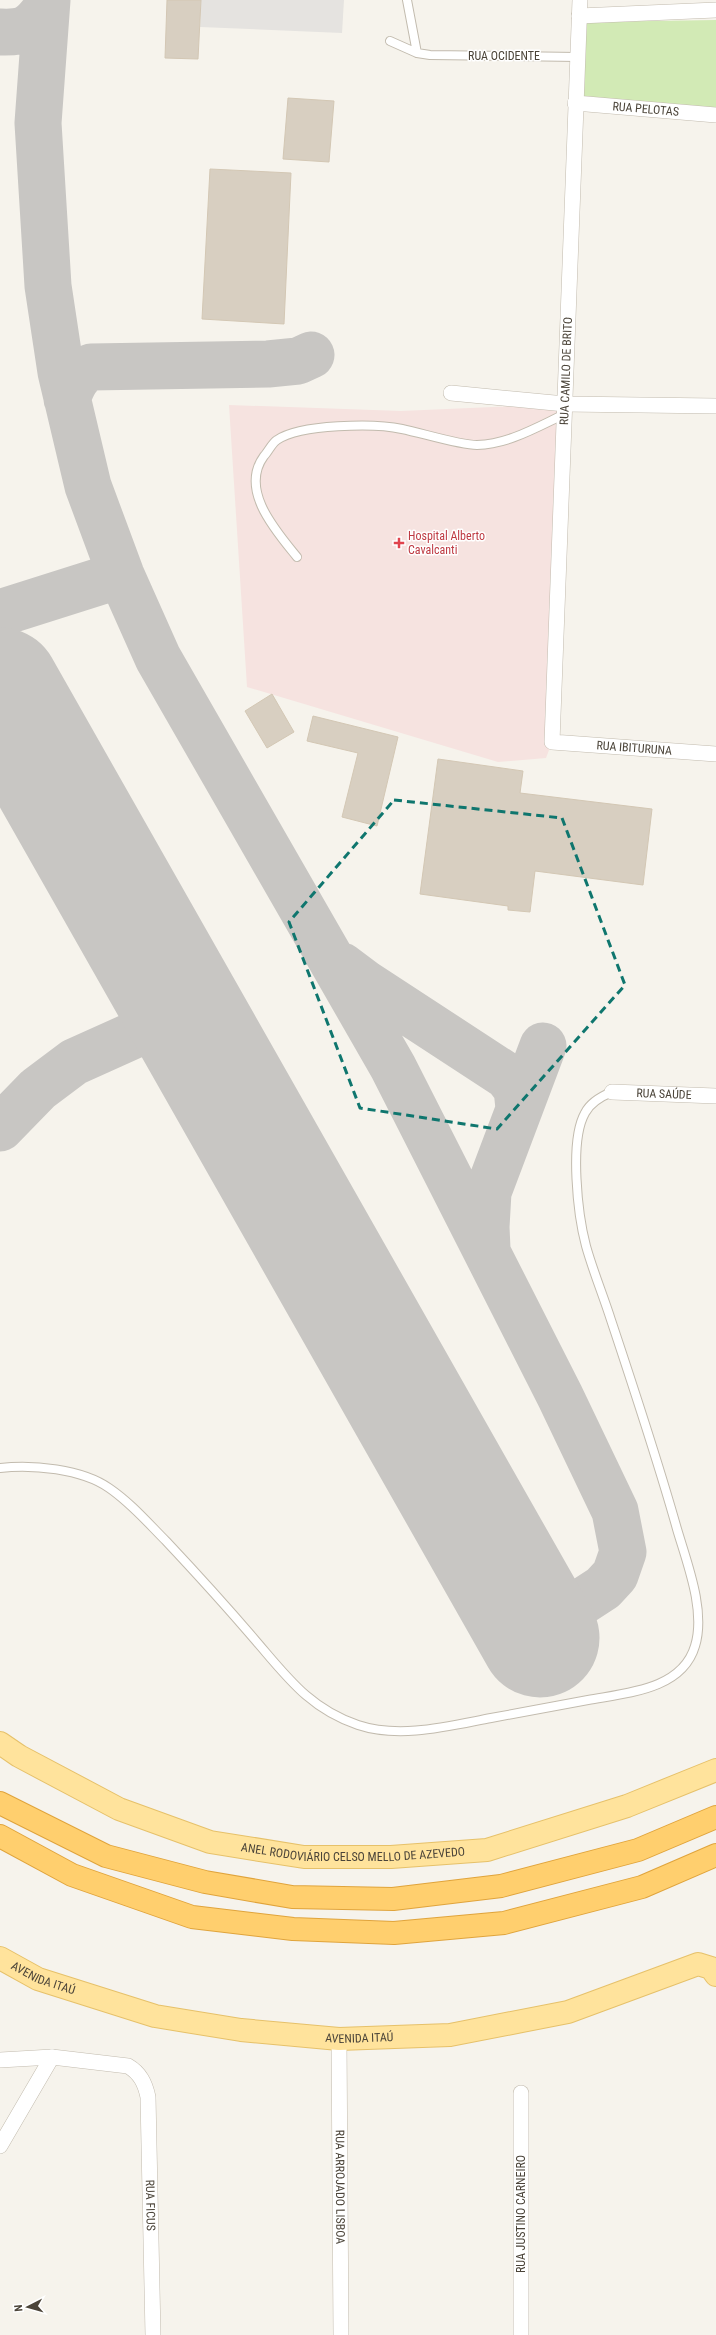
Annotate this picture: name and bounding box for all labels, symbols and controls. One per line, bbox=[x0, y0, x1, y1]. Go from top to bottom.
street label: RUA OCIDENTE bbox=[468, 49, 540, 63]
street label: RUA PELOTAS bbox=[612, 99, 680, 119]
street label: RUA CAMILO DE BRITO bbox=[557, 317, 575, 425]
place label: Hospital Alberto Cavalcanti bbox=[408, 529, 485, 557]
marker: Hospital Alberto Cavalcanti bbox=[393, 537, 405, 549]
street label: RUA IBITURUNA bbox=[596, 738, 673, 758]
street label: RUA SAÚDE bbox=[636, 1086, 692, 1102]
street label: ANEL RODOVIÁRIO CELSO MELLO DE AZEVEDO bbox=[240, 1840, 466, 1864]
street label: AVENIDA ITAÚ bbox=[9, 1959, 78, 1997]
street label: AVENIDA ITAÚ bbox=[325, 2029, 394, 2046]
street label: RUA ARROJADO LISBOA bbox=[333, 2130, 347, 2244]
street label: RUA JUSTINO CARNEIRO bbox=[514, 2155, 528, 2273]
street label: RUA FICUS bbox=[143, 2180, 158, 2231]
north arrow bbox=[8, 2287, 48, 2327]
text: N bbox=[12, 2304, 25, 2312]

